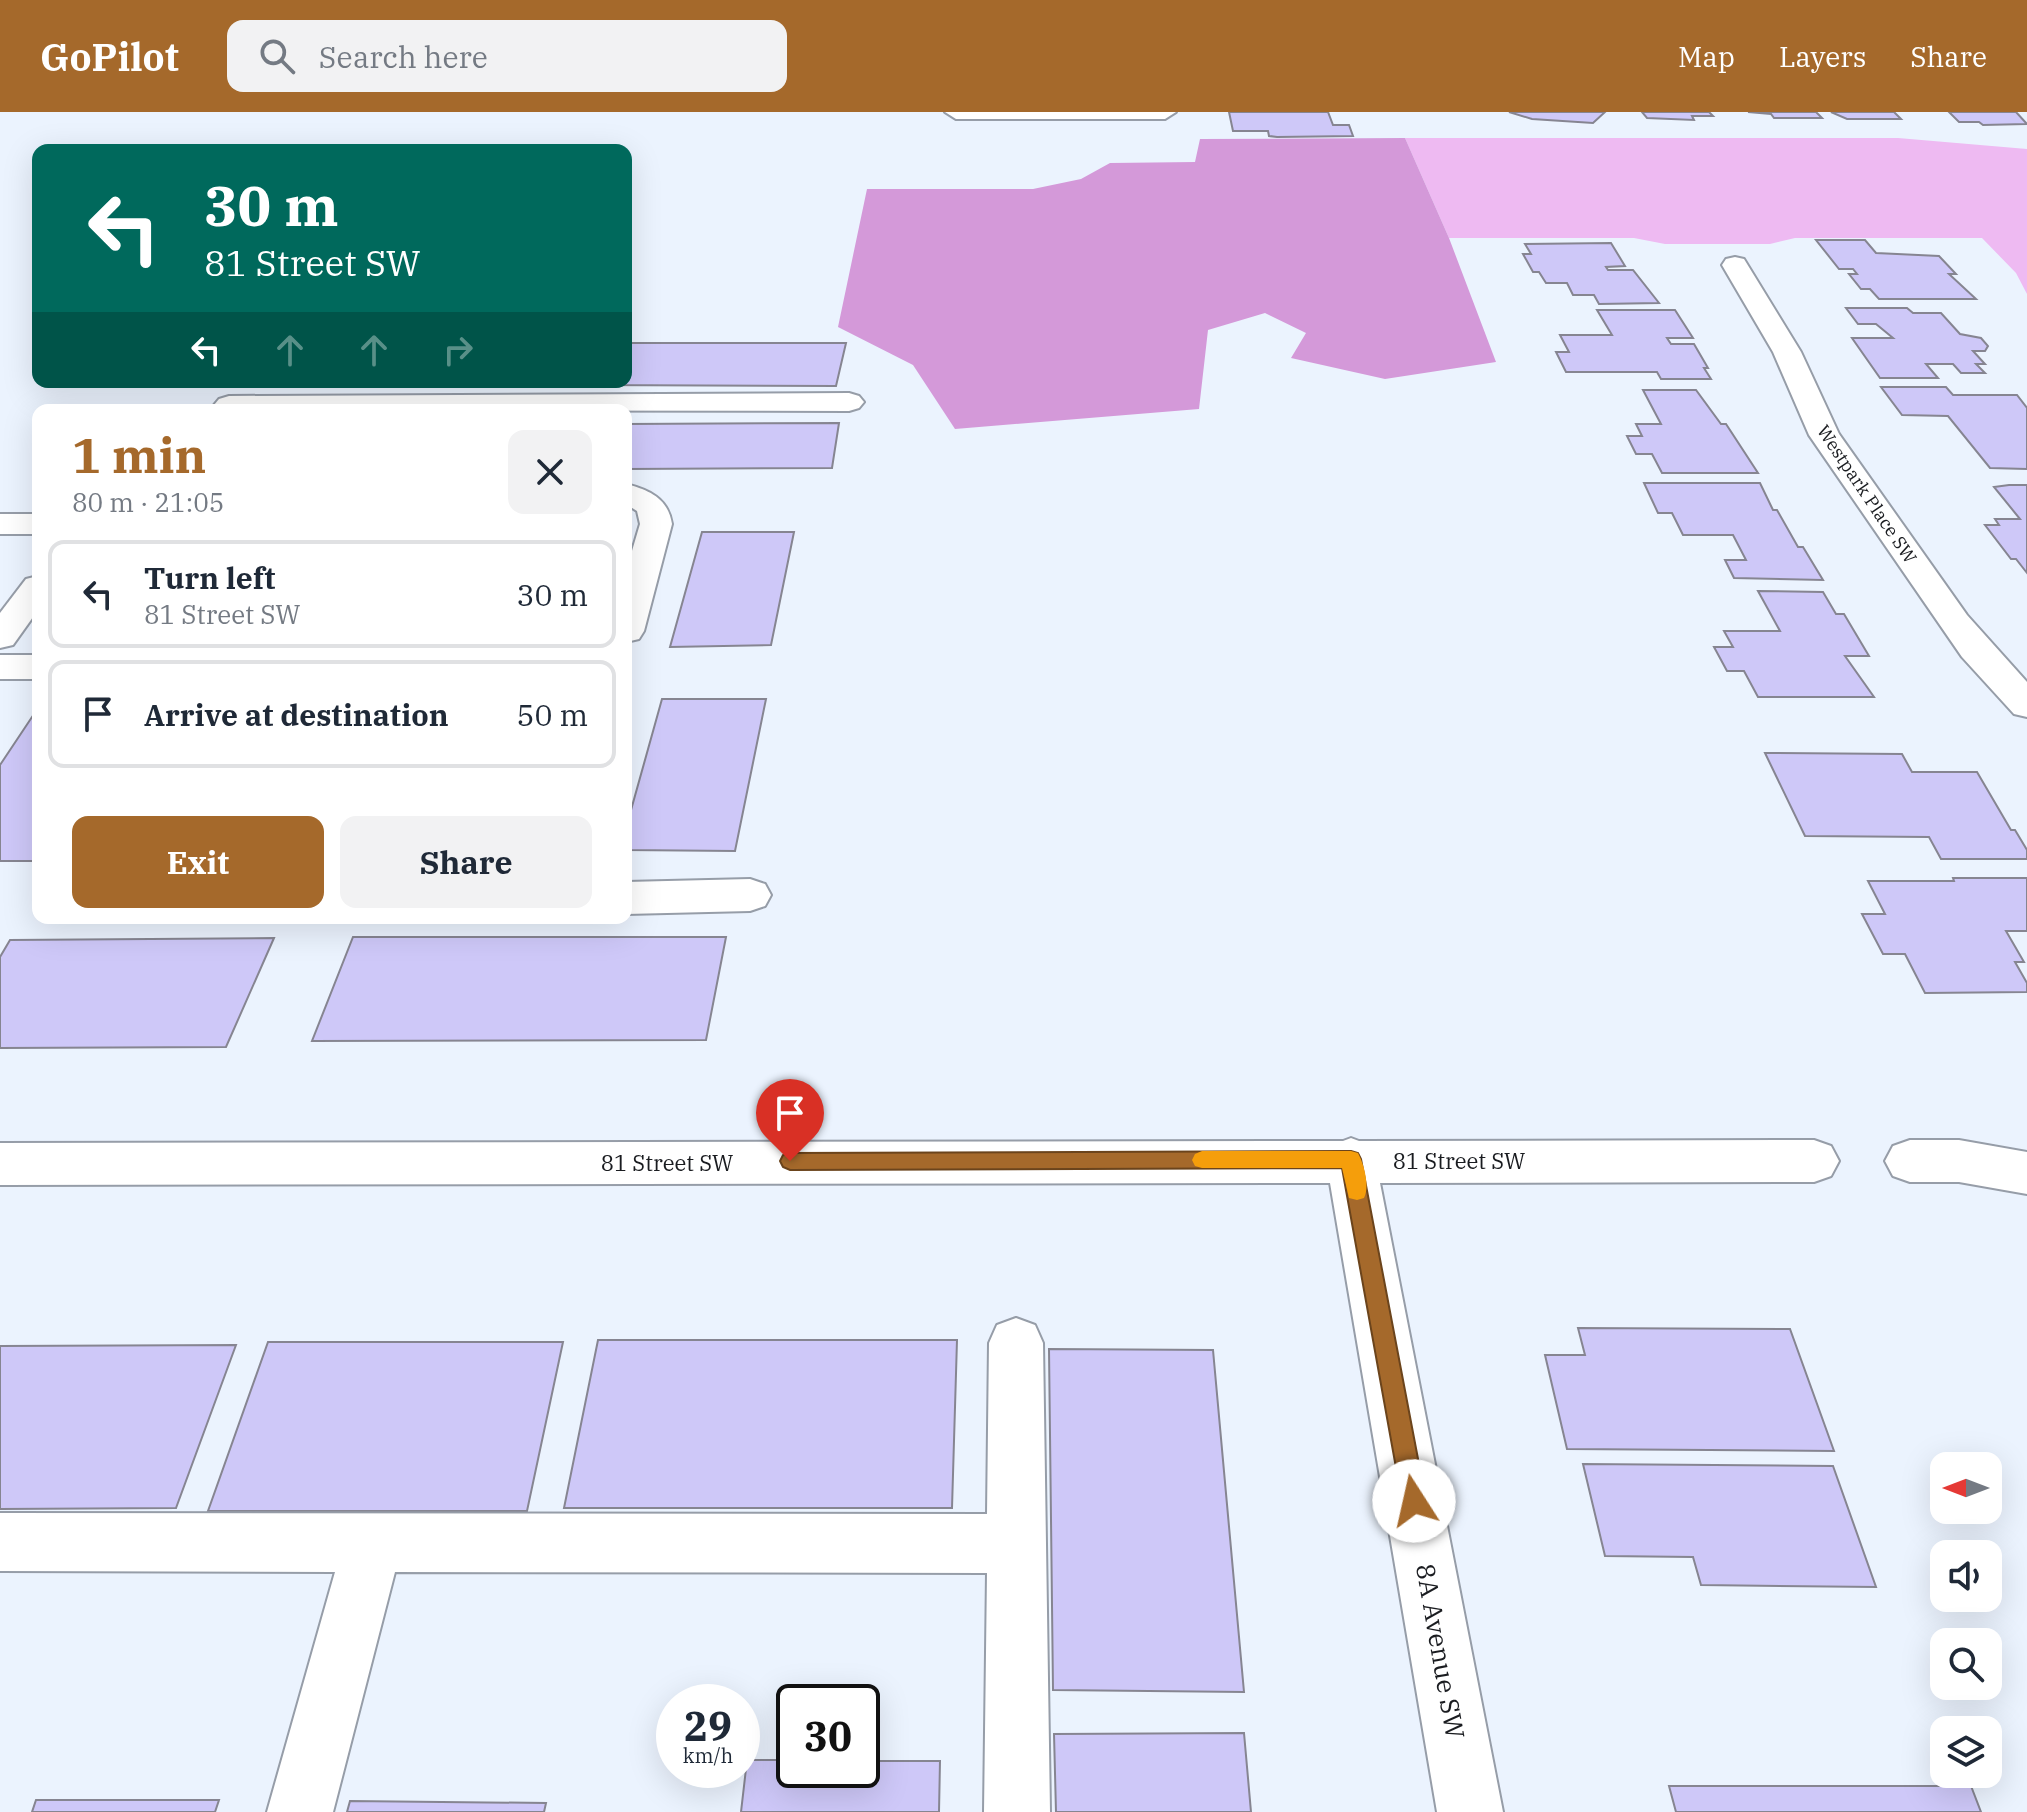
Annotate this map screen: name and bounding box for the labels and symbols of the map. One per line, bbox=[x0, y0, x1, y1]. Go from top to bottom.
street label: Westpark Place SW bbox=[1812, 420, 1922, 568]
pin bbox=[756, 1079, 824, 1161]
street label: 81 Street SW bbox=[1393, 1146, 1525, 1175]
street label: 81 Street SW bbox=[601, 1148, 733, 1177]
north arrow bbox=[1930, 1452, 2002, 1524]
position arrow bbox=[1372, 1459, 1456, 1543]
street label: 8A Avenue SW bbox=[1409, 1561, 1473, 1741]
speed limit sign: 30 bbox=[776, 1684, 880, 1788]

